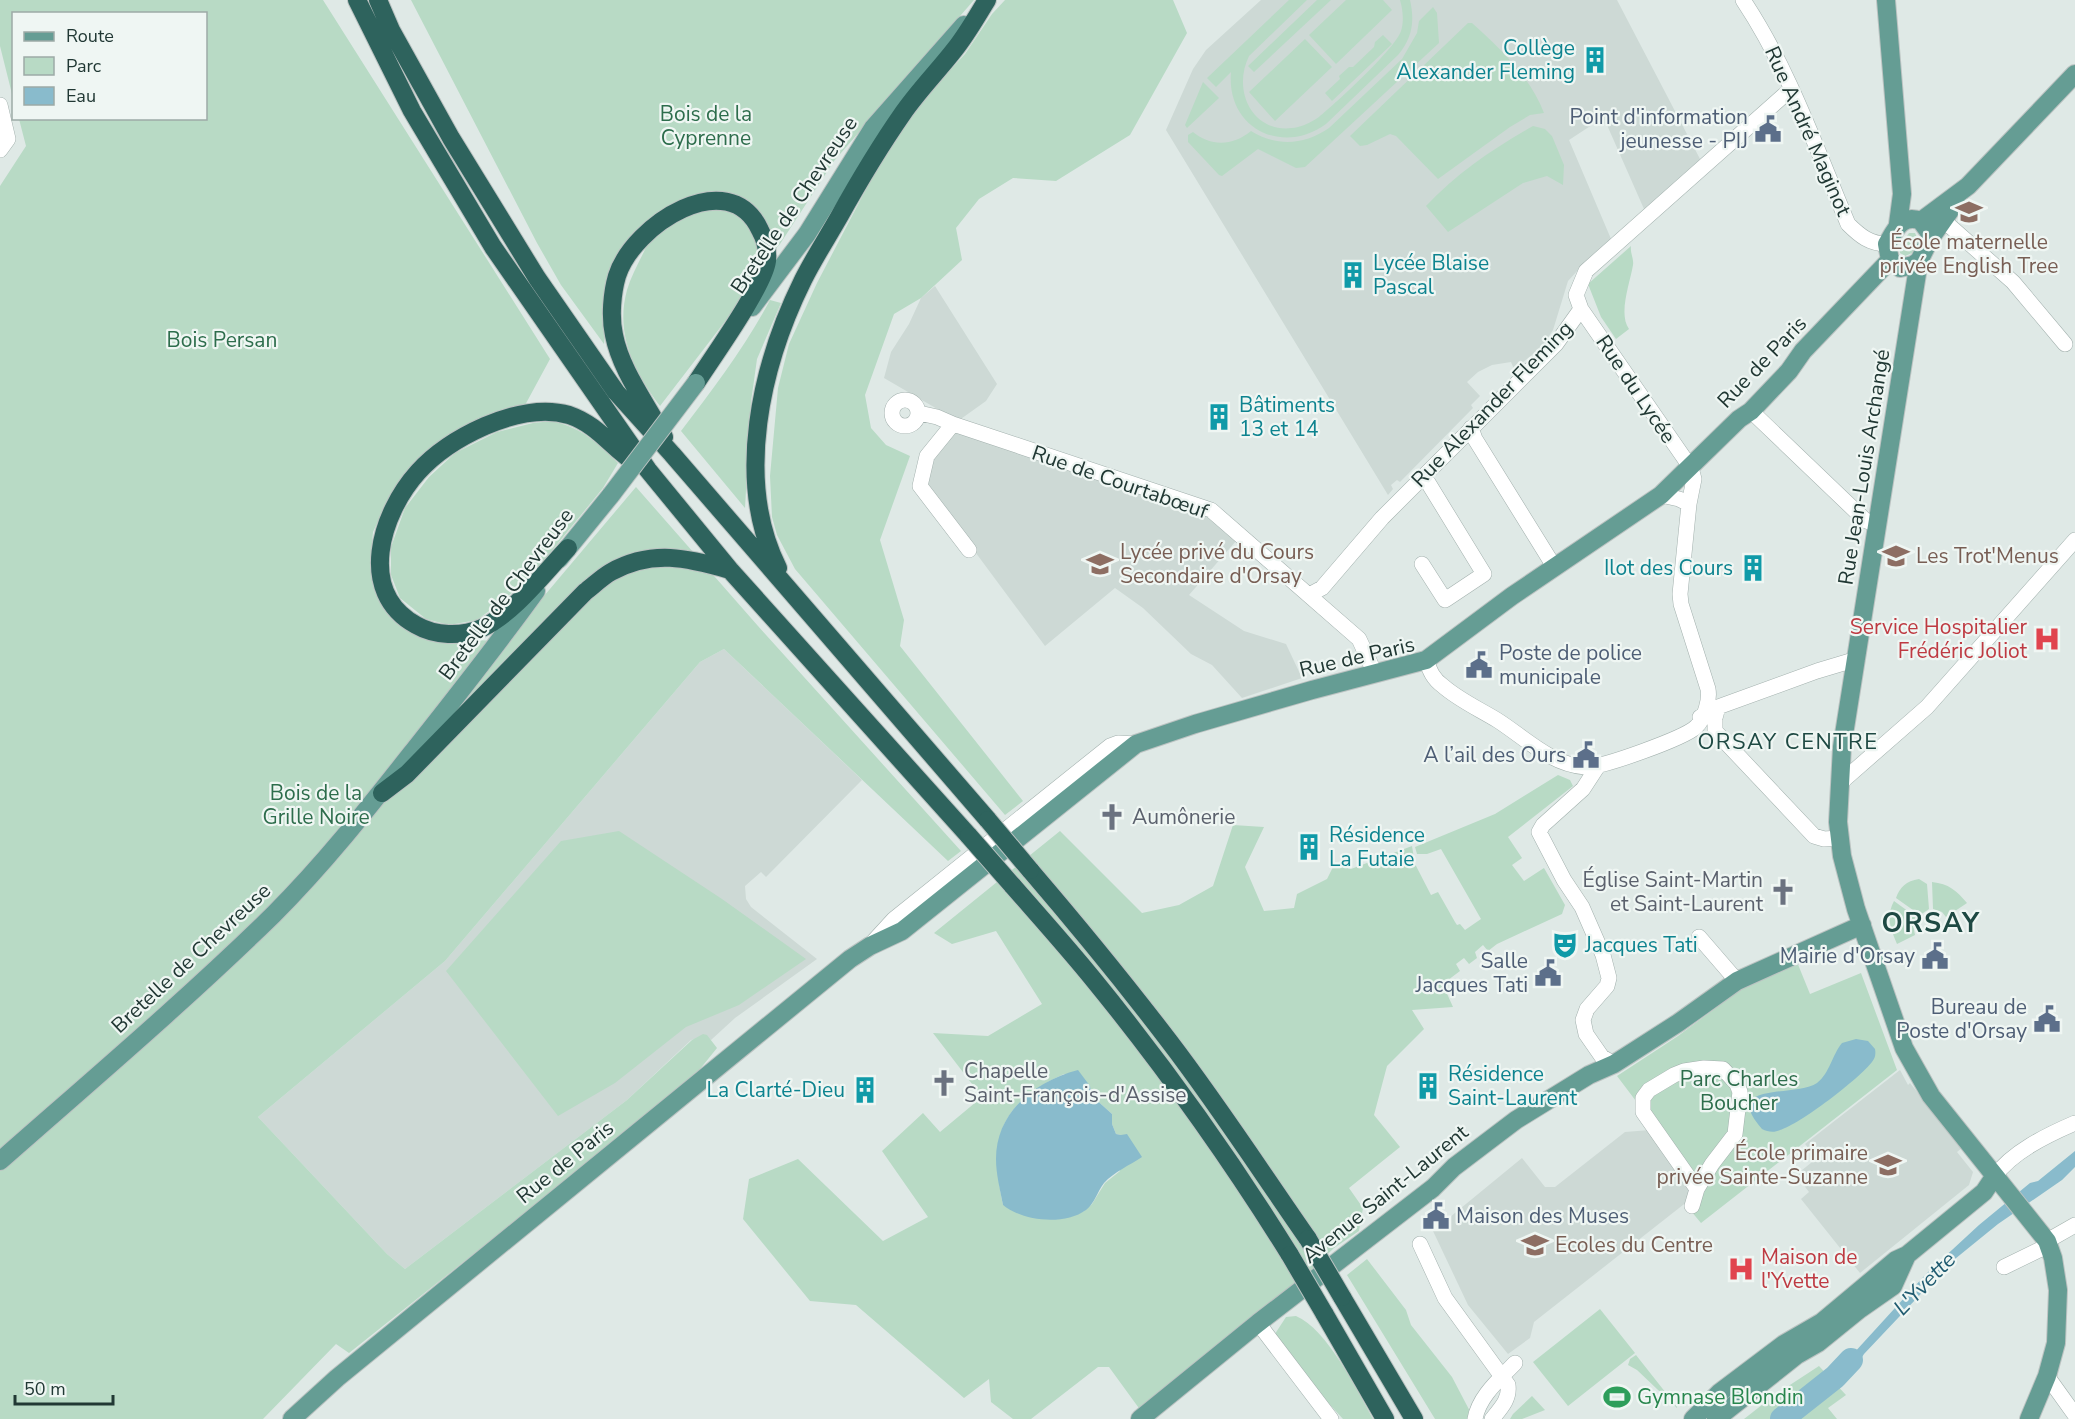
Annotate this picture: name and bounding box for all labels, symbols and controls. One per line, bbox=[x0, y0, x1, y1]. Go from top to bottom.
legend bbox=[12, 12, 207, 120]
text: Route bbox=[66, 24, 114, 48]
place label: Collège Alexander Fleming bbox=[1396, 34, 1575, 86]
street label: Rue André Maginot bbox=[1758, 42, 1858, 221]
building icon: Collège Alexander Fleming bbox=[1580, 45, 1610, 75]
text: Parc bbox=[66, 54, 101, 78]
text: Eau bbox=[66, 84, 96, 108]
park label: Bois de la Cyprenne bbox=[660, 100, 752, 152]
place label: Point d'information jeunesse - PIJ bbox=[1569, 103, 1748, 155]
street label: Bretelle de Chevreuse bbox=[724, 111, 864, 299]
public building icon: Point d'information jeunesse - PIJ bbox=[1753, 114, 1783, 144]
school or university icon: École maternelle privée English Tree bbox=[1954, 197, 1984, 227]
place label: École maternelle privée English Tree bbox=[1880, 228, 2058, 280]
place label: Lycée Blaise Pascal bbox=[1373, 249, 1489, 301]
building icon: Lycée Blaise Pascal bbox=[1338, 260, 1368, 290]
street label: Rue de Paris bbox=[1711, 310, 1813, 414]
street label: Rue Alexander Fleming bbox=[1405, 315, 1579, 493]
park label: Bois Persan bbox=[167, 326, 277, 354]
street label: Rue du Lycée bbox=[1589, 329, 1683, 449]
street label: Rue Jean-Louis Archangé bbox=[1832, 347, 1896, 587]
place label: Bâtiments 13 et 14 bbox=[1239, 391, 1335, 443]
building icon: Bâtiments 13 et 14 bbox=[1204, 402, 1234, 432]
street label: Rue de Courtabœuf bbox=[1028, 439, 1213, 526]
street label: Bretelle de Chevreuse bbox=[432, 502, 580, 686]
place label: Lycée privé du Cours Secondaire d'Orsay bbox=[1120, 538, 1314, 590]
school or university icon: Les Trot'Menus bbox=[1881, 541, 1911, 571]
place label: Les Trot'Menus bbox=[1916, 542, 2059, 570]
school or university icon: Lycée privé du Cours Secondaire d'Orsay bbox=[1085, 549, 1115, 579]
building icon: Ilot des Cours bbox=[1738, 553, 1768, 583]
place label: Ilot des Cours bbox=[1604, 554, 1733, 582]
place label: Service Hospitalier Frédéric Joliot bbox=[1850, 613, 2028, 665]
hospital icon: Service Hospitalier Frédéric Joliot bbox=[2032, 624, 2062, 654]
street label: Rue de Paris bbox=[1297, 630, 1417, 684]
place label: Poste de police municipale bbox=[1499, 639, 1642, 691]
public building icon: Poste de police municipale bbox=[1464, 650, 1494, 680]
district label: ORSAY CENTRE bbox=[1697, 727, 1879, 757]
public building icon: A l’ail des Ours bbox=[1571, 740, 1601, 770]
place label: A l’ail des Ours bbox=[1423, 741, 1566, 769]
park label: Bois de la Grille Noire bbox=[262, 779, 370, 831]
church icon: Aumônerie bbox=[1097, 802, 1127, 832]
place label: Aumônerie bbox=[1132, 803, 1235, 831]
place label: Résidence La Futaie bbox=[1329, 821, 1425, 873]
building icon: Résidence La Futaie bbox=[1294, 832, 1324, 862]
place label: Église Saint-Martin et Saint-Laurent bbox=[1583, 866, 1764, 918]
street label: Bretelle de Chevreuse bbox=[105, 877, 277, 1039]
church icon: Église Saint-Martin et Saint-Laurent bbox=[1768, 877, 1798, 907]
district label: ORSAY bbox=[1881, 905, 1981, 942]
theatre icon: Jacques Tati bbox=[1550, 930, 1580, 960]
place label: Jacques Tati bbox=[1584, 931, 1698, 959]
public building icon: Mairie d'Orsay bbox=[1920, 941, 1950, 971]
place label: Mairie d'Orsay bbox=[1780, 942, 1915, 970]
place label: Salle Jacques Tati bbox=[1414, 947, 1528, 999]
public building icon: Salle Jacques Tati bbox=[1533, 958, 1563, 988]
place label: Bureau de Poste d'Orsay bbox=[1896, 993, 2027, 1045]
public building icon: Bureau de Poste d'Orsay bbox=[2032, 1004, 2062, 1034]
place label: Chapelle Saint-François-d'Assise bbox=[964, 1057, 1186, 1109]
place label: Résidence Saint-Laurent bbox=[1448, 1060, 1578, 1112]
park label: Parc Charles Boucher bbox=[1680, 1065, 1798, 1117]
church icon: Chapelle Saint-François-d'Assise bbox=[929, 1068, 959, 1098]
building icon: Résidence Saint-Laurent bbox=[1413, 1071, 1443, 1101]
building icon: La Clarté-Dieu bbox=[850, 1075, 880, 1105]
place label: La Clarté-Dieu bbox=[707, 1076, 845, 1104]
street label: Rue de Paris bbox=[510, 1114, 620, 1210]
street label: Avenue Saint-Laurent bbox=[1296, 1118, 1474, 1270]
place label: École primaire privée Sainte-Suzanne bbox=[1657, 1139, 1868, 1191]
school or university icon: École primaire privée Sainte-Suzanne bbox=[1873, 1150, 1903, 1180]
public building icon: Maison des Muses bbox=[1421, 1201, 1451, 1231]
place label: Maison des Muses bbox=[1456, 1202, 1629, 1230]
school or university icon: Ecoles du Centre bbox=[1520, 1230, 1550, 1260]
place label: Ecoles du Centre bbox=[1555, 1231, 1713, 1259]
place label: Maison de l'Yvette bbox=[1761, 1243, 1857, 1295]
water label: L'Yvette bbox=[1887, 1245, 1963, 1322]
hospital icon: Maison de l'Yvette bbox=[1726, 1254, 1756, 1284]
scale bar bbox=[15, 1368, 112, 1406]
text: 50 m bbox=[24, 1377, 66, 1401]
sports icon: Gymnase Blondin bbox=[1602, 1382, 1632, 1412]
place label: Gymnase Blondin bbox=[1637, 1383, 1804, 1411]

